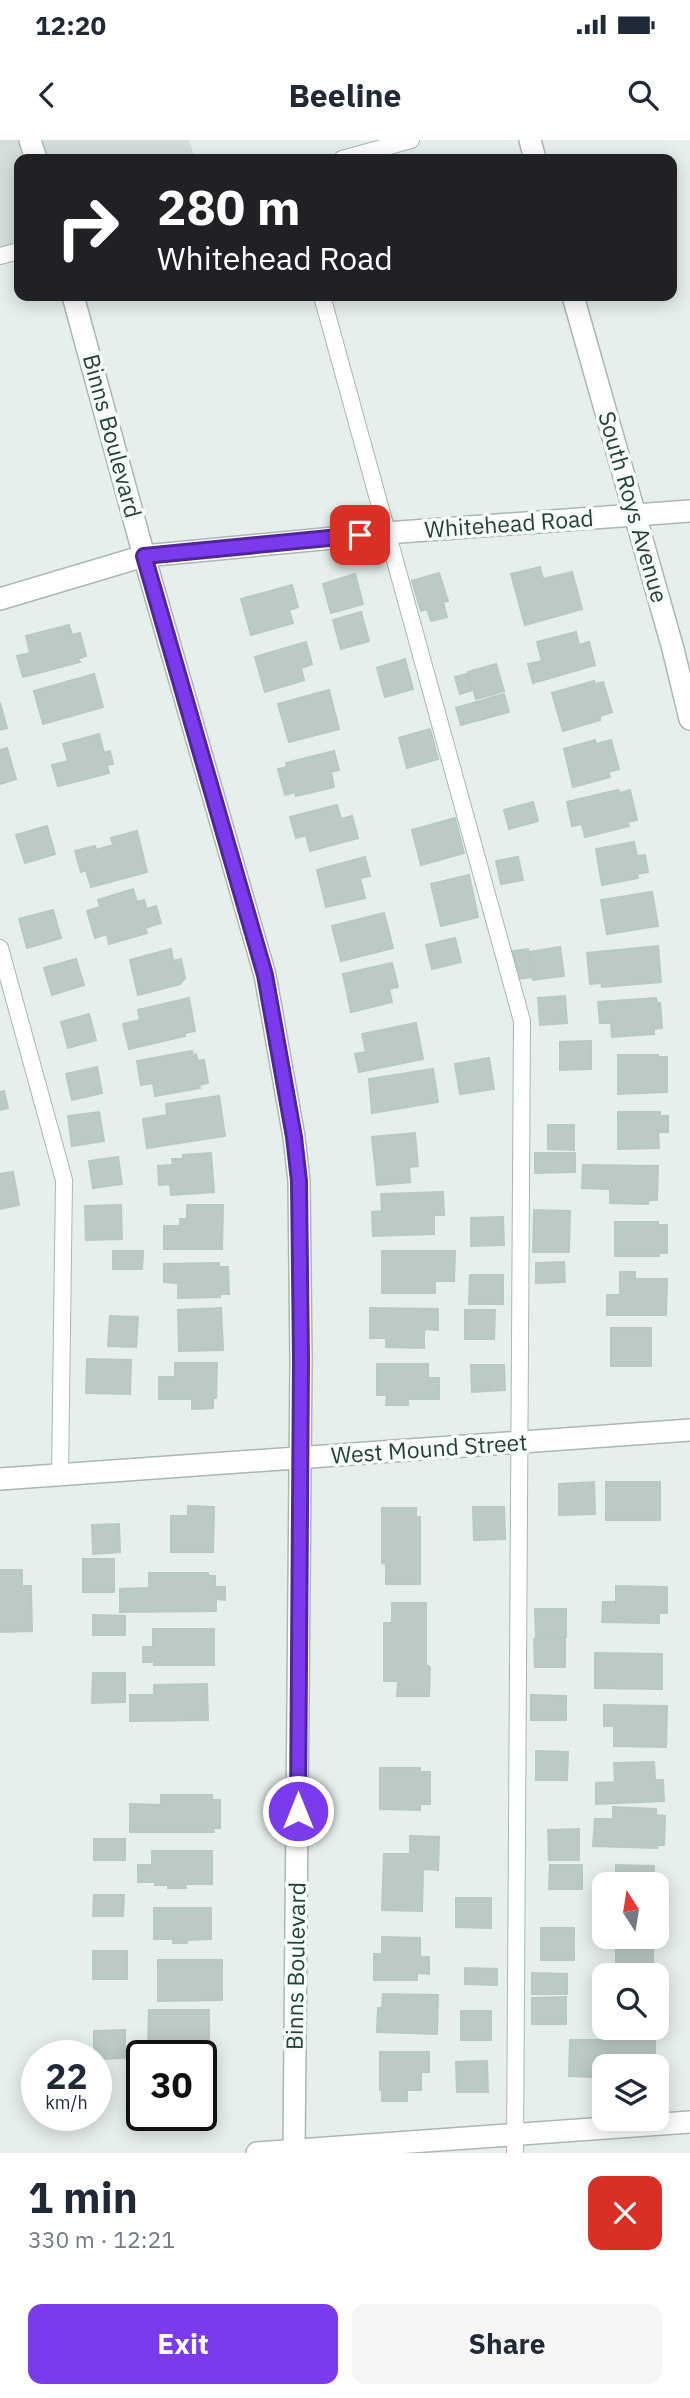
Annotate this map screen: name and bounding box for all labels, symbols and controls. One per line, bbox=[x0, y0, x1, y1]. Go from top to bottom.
text: 12:20 bbox=[35, 8, 106, 42]
text: Beeline bbox=[288, 74, 402, 116]
icon: back bbox=[28, 76, 66, 114]
icon: search bbox=[624, 76, 662, 114]
text: 280 m bbox=[157, 175, 301, 238]
icon: right bbox=[42, 182, 133, 273]
text: Whitehead Road bbox=[157, 237, 393, 279]
street label: Binns Boulevard bbox=[77, 351, 149, 521]
street label: South Roys Avenue bbox=[592, 408, 676, 606]
street label: Whitehead Road bbox=[423, 502, 595, 544]
pin bbox=[330, 505, 390, 565]
icon: arrive bbox=[341, 516, 379, 554]
street label: West Mound Street bbox=[330, 1426, 528, 1470]
position arrow bbox=[261, 1774, 335, 1848]
north arrow bbox=[592, 1872, 668, 1950]
map controls bbox=[592, 1872, 669, 2131]
street label: Binns Boulevard bbox=[279, 1882, 311, 2050]
button: search bbox=[592, 1963, 669, 2040]
speed limit sign: 30 bbox=[126, 2040, 217, 2131]
text: 22 bbox=[45, 2053, 88, 2099]
button: layers bbox=[592, 2054, 669, 2131]
text: km/h bbox=[45, 2091, 88, 2114]
text: 1 min bbox=[28, 2170, 138, 2225]
button: close bbox=[588, 2176, 662, 2250]
text: 330 m · 12:21 bbox=[28, 2224, 175, 2254]
button: Exit bbox=[28, 2304, 338, 2384]
button: Share bbox=[352, 2304, 662, 2384]

